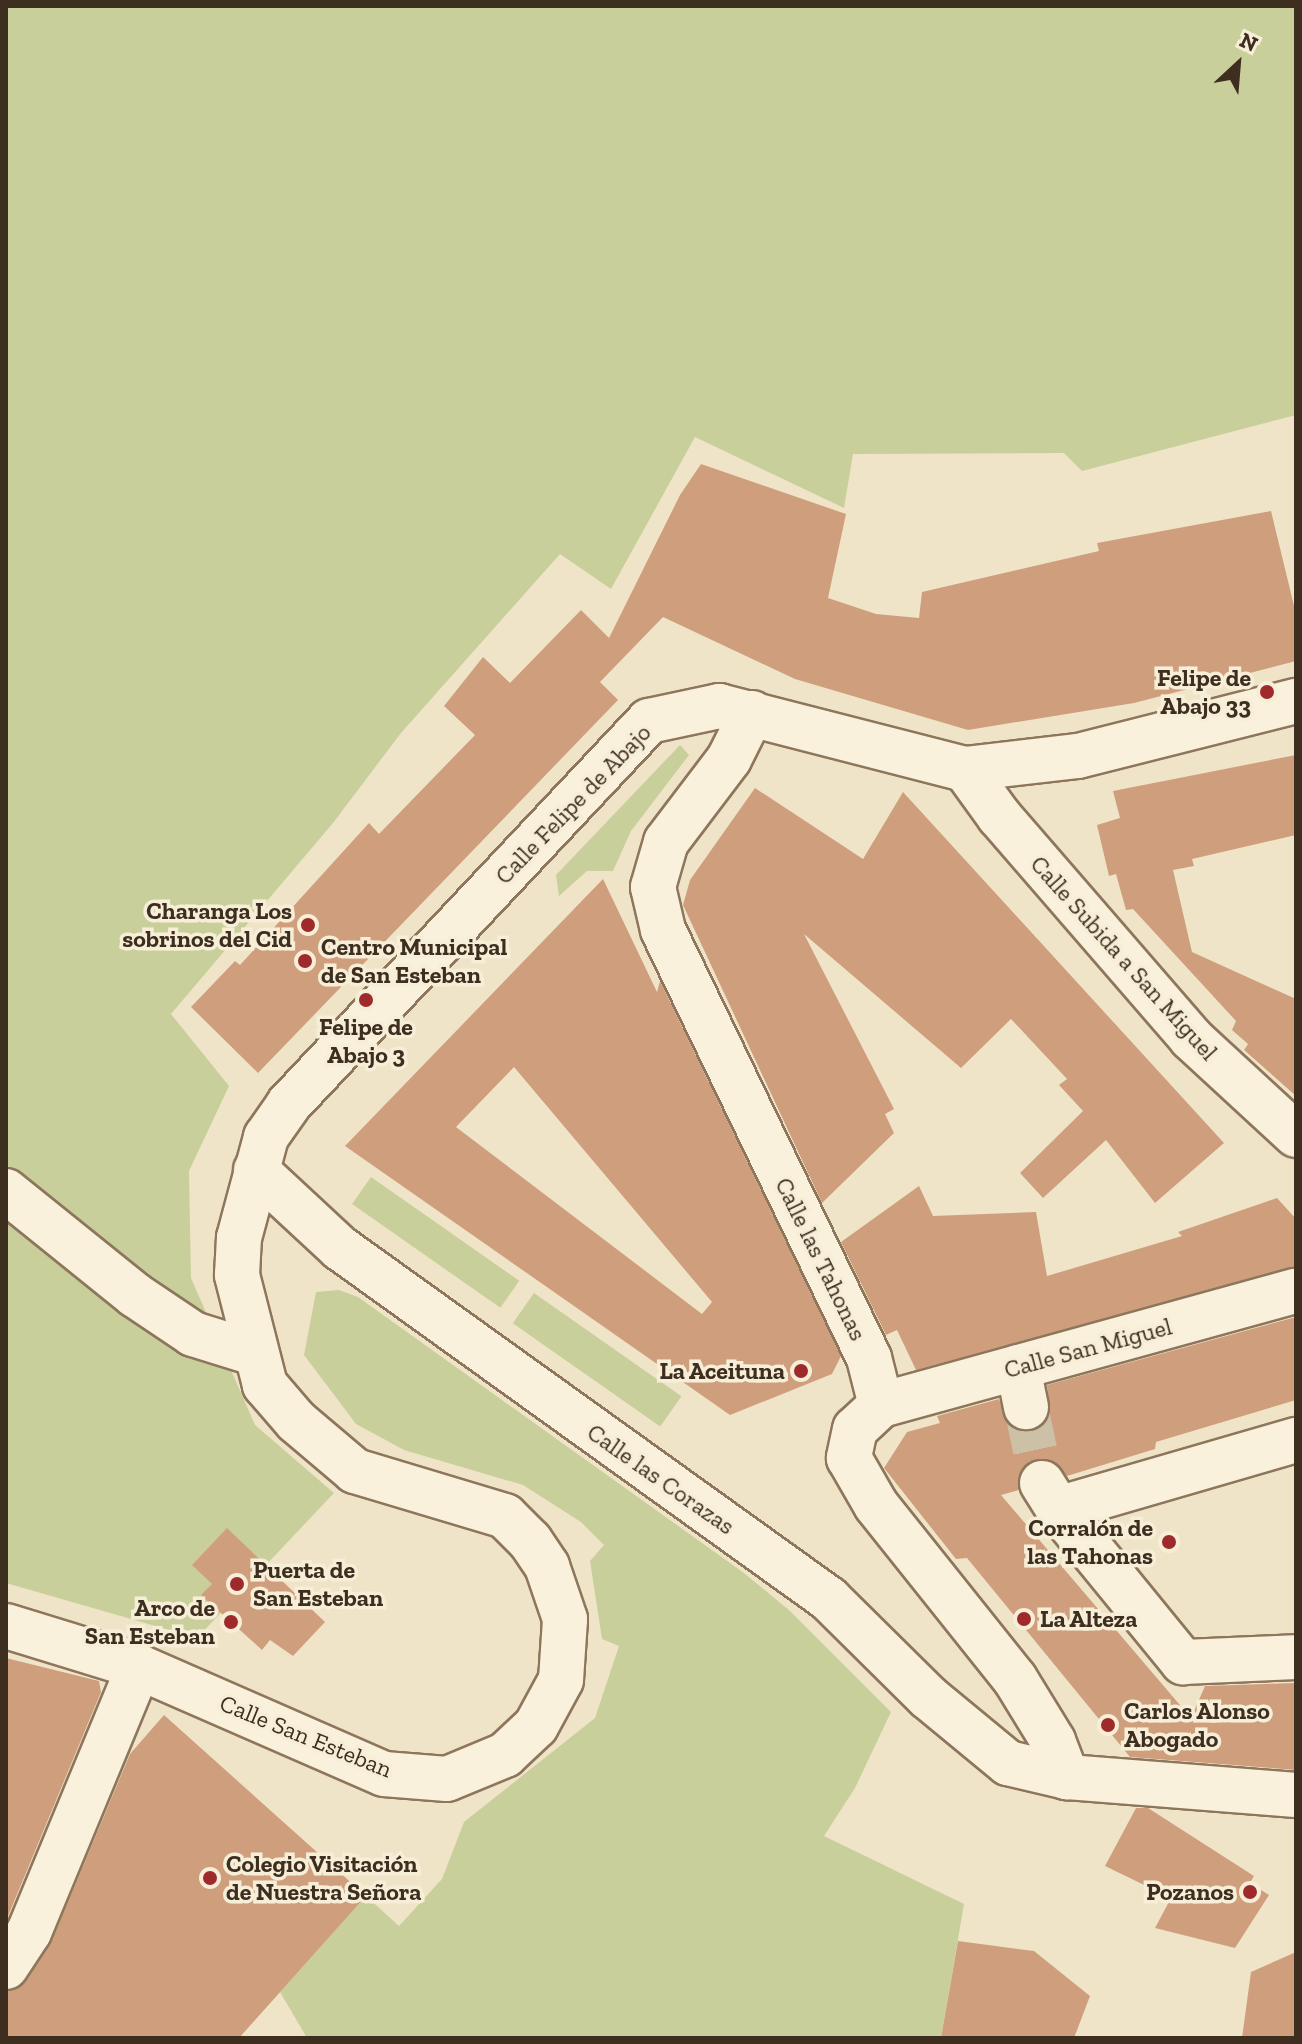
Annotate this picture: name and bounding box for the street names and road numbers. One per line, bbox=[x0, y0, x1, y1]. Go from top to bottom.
street label: Calle Felipe de Abajo bbox=[489, 718, 657, 890]
street label: Calle Subida a San Miguel bbox=[1025, 850, 1223, 1066]
street label: Calle las Tahonas bbox=[769, 1173, 873, 1345]
street label: Calle San Miguel bbox=[1001, 1312, 1175, 1384]
street label: Calle las Corazas bbox=[582, 1418, 740, 1540]
street label: Calle San Esteban bbox=[216, 1688, 396, 1784]

